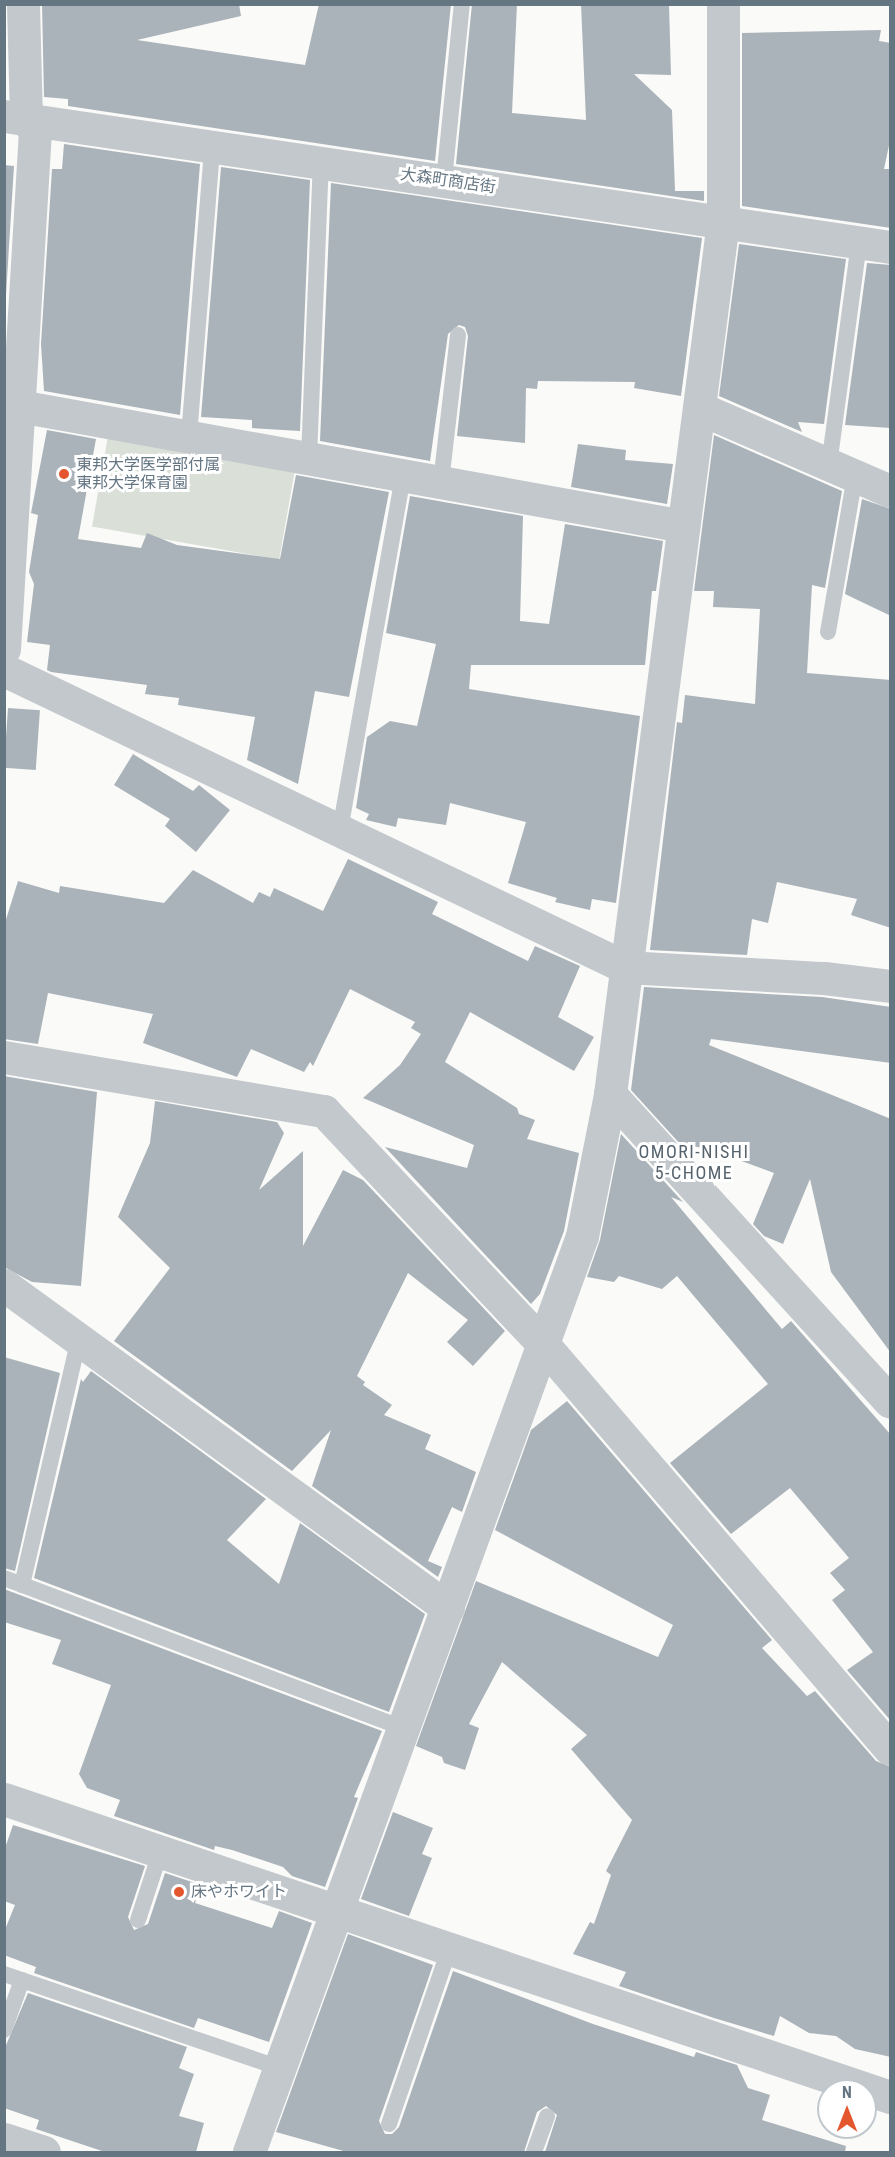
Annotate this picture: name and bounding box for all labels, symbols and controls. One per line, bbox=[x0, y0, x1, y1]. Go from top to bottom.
street label: 大森町商店街 bbox=[399, 165, 497, 197]
place label: 東邦大学医学部付属 東邦大学保育園 bbox=[76, 455, 220, 493]
marker: 東邦大学医学部付属 東邦大学保育園 bbox=[57, 467, 71, 481]
district label: OMORI-NISHI 5-CHOME bbox=[639, 1142, 749, 1184]
place label: 床やホワイト bbox=[191, 1882, 287, 1902]
marker: 床やホワイト bbox=[172, 1885, 186, 1899]
north arrow bbox=[817, 2079, 877, 2139]
text: N bbox=[842, 2083, 852, 2102]

